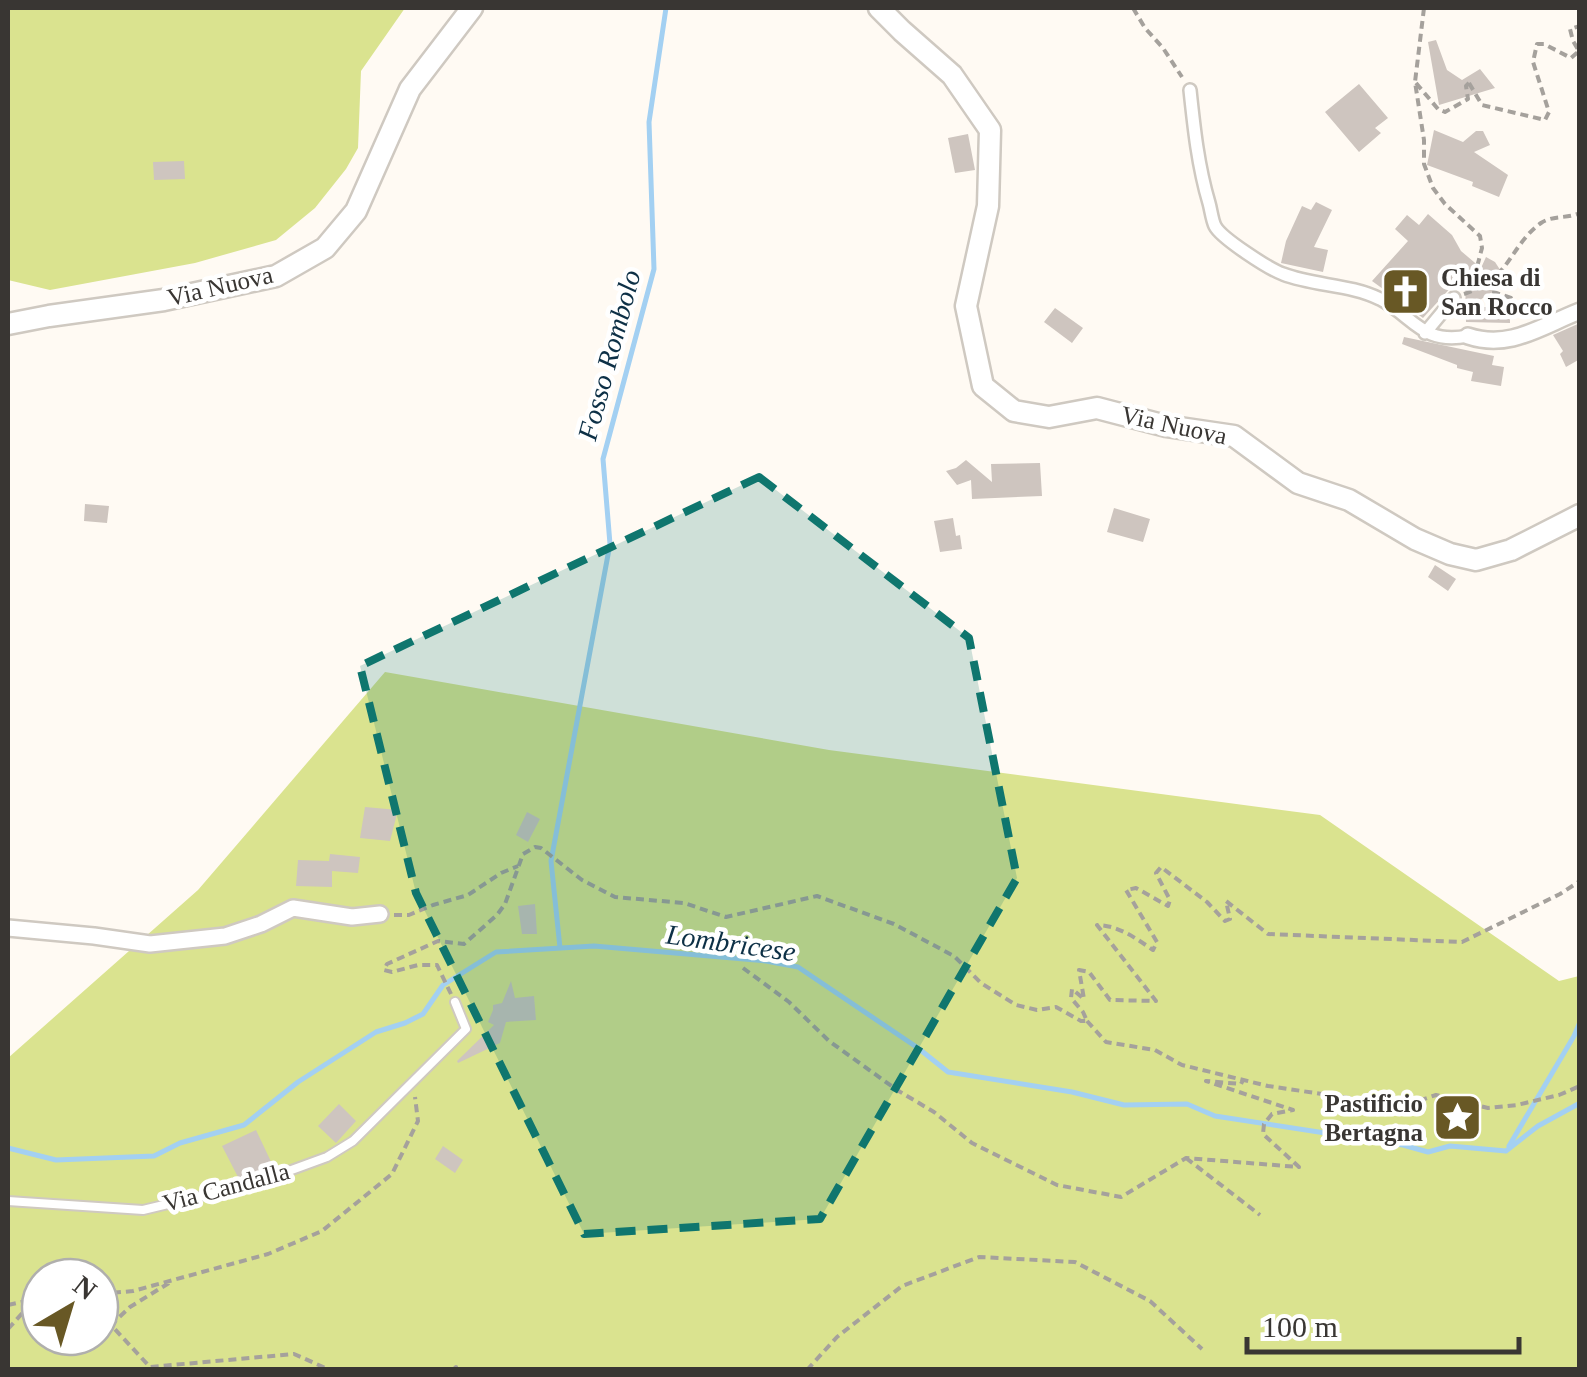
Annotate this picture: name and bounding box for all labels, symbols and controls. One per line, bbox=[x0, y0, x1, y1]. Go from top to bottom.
street label: Via Nuova bbox=[165, 261, 275, 311]
place label: Chiesa di San Rocco bbox=[1441, 264, 1553, 320]
church icon: Chiesa di San Rocco bbox=[1380, 265, 1432, 317]
water label: Fosso Rombolo bbox=[571, 266, 647, 444]
street label: Via Nuova bbox=[1119, 401, 1229, 449]
water label: Lombricese bbox=[663, 918, 798, 967]
place label: Pastificio Bertagna bbox=[1324, 1090, 1423, 1146]
place icon: Pastificio Bertagna bbox=[1432, 1091, 1484, 1143]
street label: Via Candalla bbox=[160, 1157, 292, 1217]
north arrow bbox=[20, 1257, 120, 1357]
text: N bbox=[68, 1269, 103, 1306]
scale bar bbox=[1247, 1292, 1520, 1354]
text: 100 m bbox=[1262, 1310, 1338, 1343]

